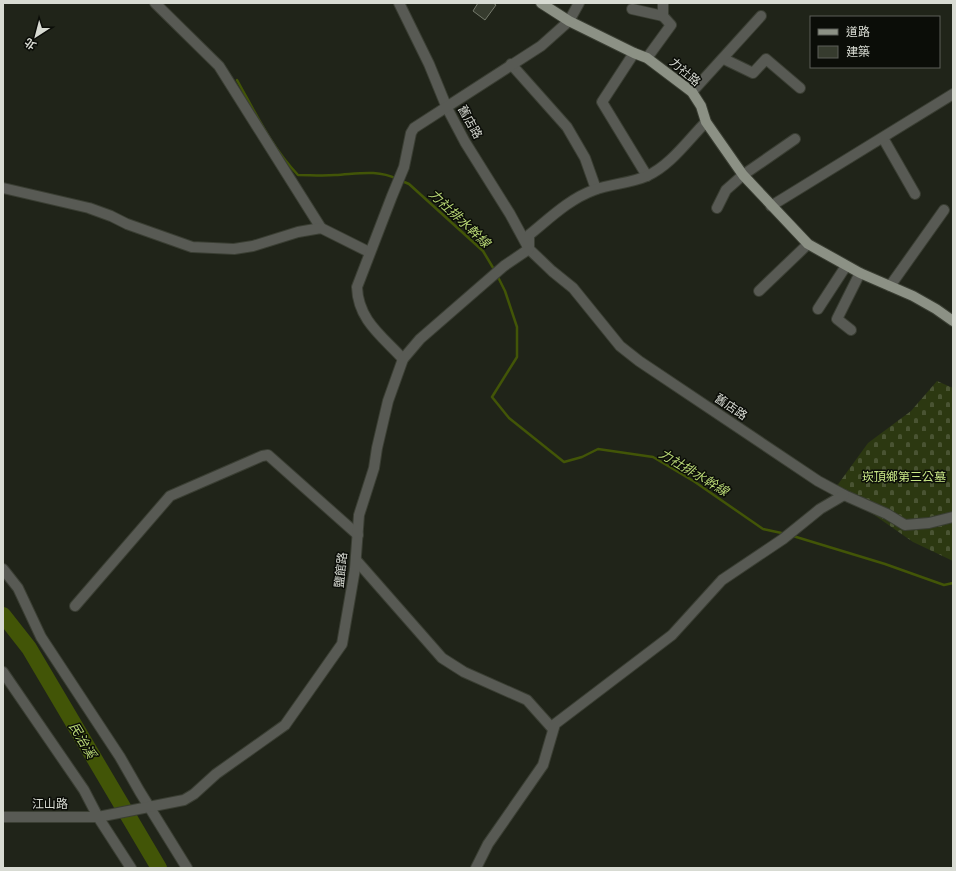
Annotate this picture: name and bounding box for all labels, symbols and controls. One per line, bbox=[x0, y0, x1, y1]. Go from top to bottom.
north arrow bbox=[16, 16, 56, 56]
legend bbox=[810, 16, 940, 68]
text: 道路 bbox=[846, 24, 870, 40]
text: 北 bbox=[22, 35, 39, 53]
text: 建築 bbox=[846, 44, 870, 60]
street label: 力社路 bbox=[666, 54, 704, 90]
street label: 舊店路 bbox=[454, 102, 486, 142]
water label: 力社排水幹線 bbox=[425, 186, 495, 253]
street label: 舊店路 bbox=[712, 390, 750, 424]
water label: 力社排水幹線 bbox=[656, 445, 733, 501]
park label: 崁頂鄉第三公墓 bbox=[862, 469, 946, 485]
street label: 鹽館路 bbox=[331, 551, 351, 589]
water label: 民治溪 bbox=[65, 719, 101, 763]
street label: 江山路 bbox=[32, 796, 68, 812]

